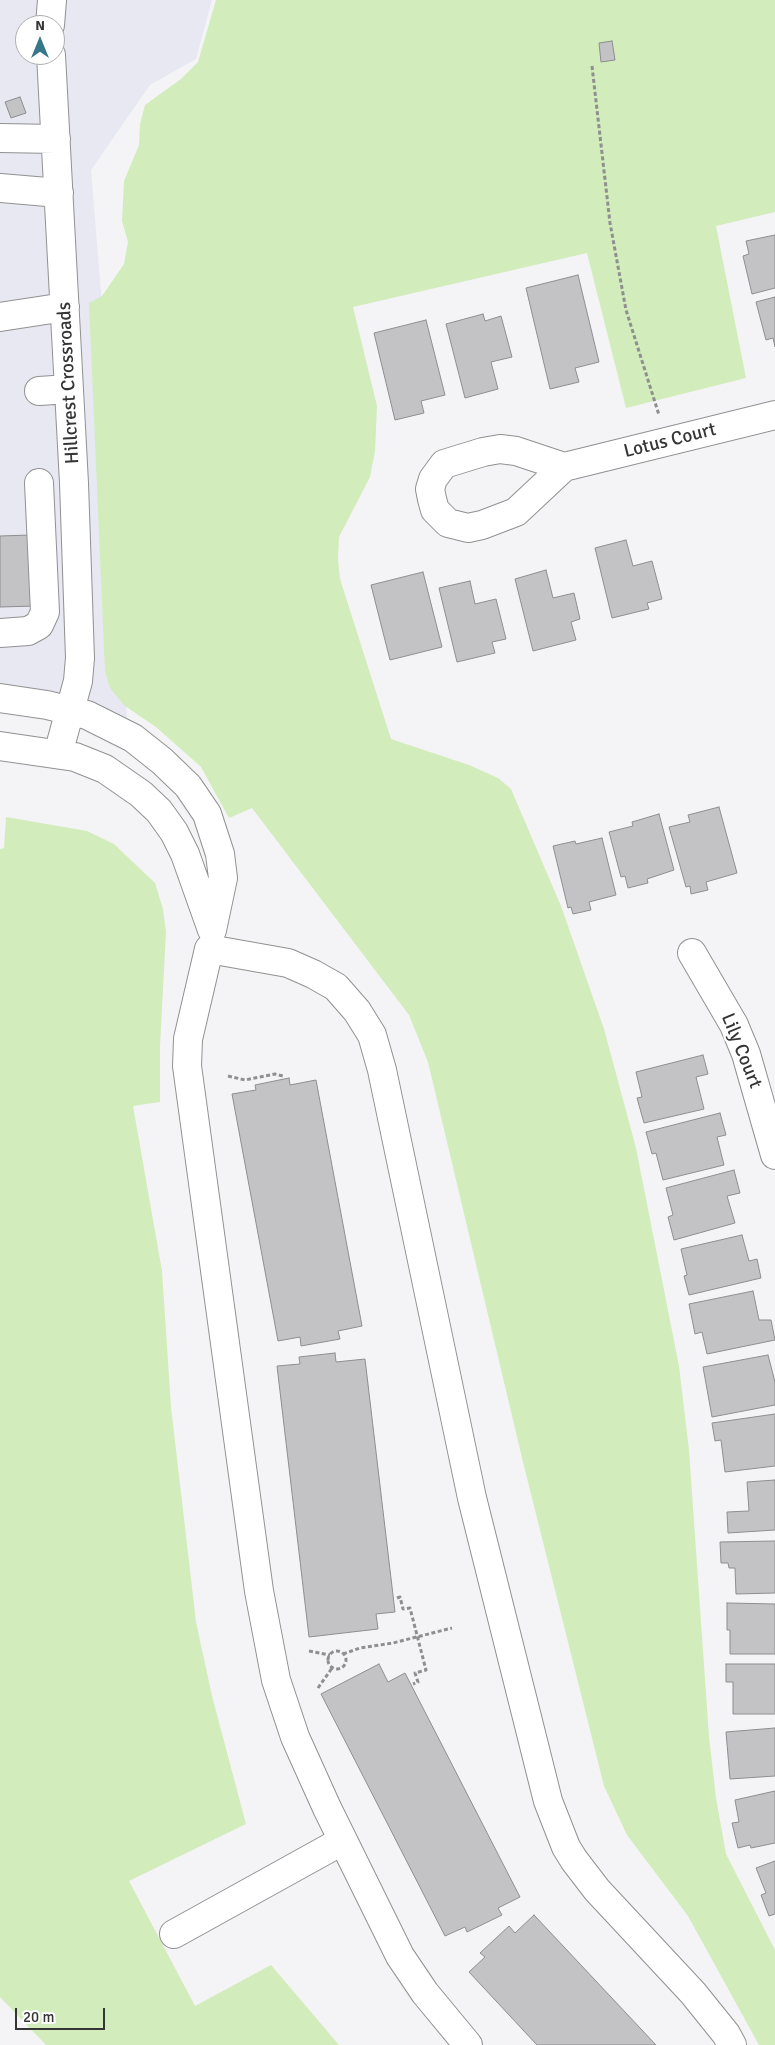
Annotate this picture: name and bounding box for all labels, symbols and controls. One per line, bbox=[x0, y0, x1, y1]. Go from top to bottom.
north arrow bbox=[15, 15, 65, 65]
text: N bbox=[35, 17, 45, 34]
street label: Hillcrest Crossroads bbox=[53, 301, 85, 465]
street label: Lotus Court bbox=[621, 419, 719, 463]
street label: Lily Court bbox=[716, 1010, 766, 1092]
scale bar bbox=[18, 1998, 108, 2030]
text: 20 m bbox=[23, 2008, 54, 2026]

